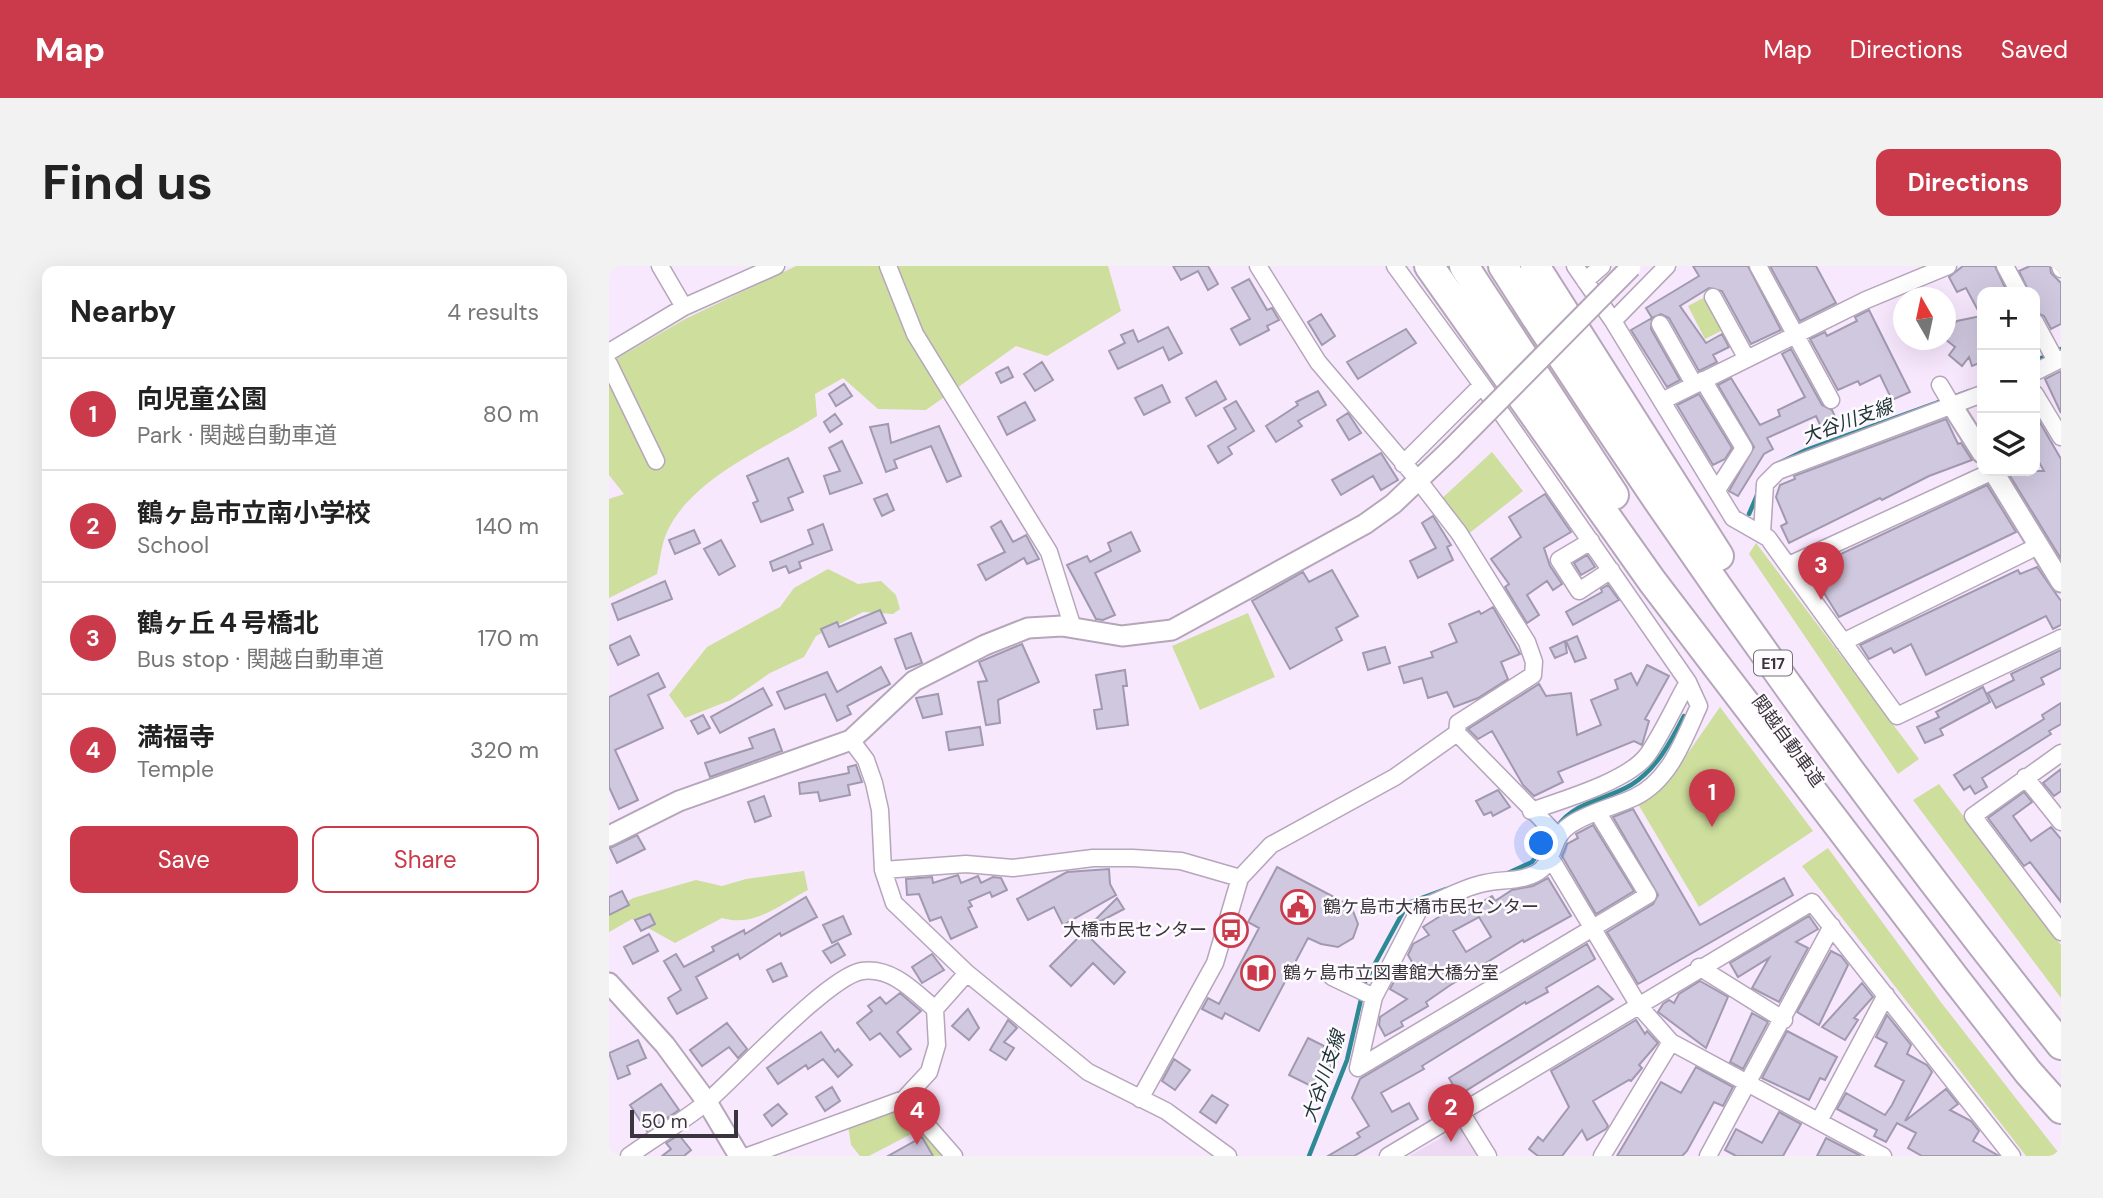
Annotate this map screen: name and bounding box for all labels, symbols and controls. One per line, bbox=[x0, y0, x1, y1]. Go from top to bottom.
text: Map bbox=[35, 28, 105, 71]
text: Map bbox=[1764, 34, 1812, 65]
text: Directions bbox=[1850, 34, 1963, 65]
text: Saved bbox=[2001, 34, 2068, 65]
button: Directions bbox=[1876, 149, 2061, 216]
text: Find us bbox=[42, 150, 213, 214]
north arrow bbox=[1893, 287, 1956, 350]
map controls bbox=[1977, 287, 2040, 476]
button: + bbox=[1977, 287, 2040, 350]
text: Nearby bbox=[70, 292, 176, 331]
text: 4 results bbox=[447, 297, 539, 327]
button: − bbox=[1977, 350, 2040, 413]
text: 向児童公園 bbox=[137, 382, 267, 416]
water label: 大谷川支線 bbox=[1798, 393, 1898, 449]
text: 1 bbox=[89, 399, 97, 429]
text: 80 m bbox=[483, 399, 539, 429]
button: layers bbox=[1977, 413, 2040, 476]
text: Park · 関越自動車道 bbox=[137, 420, 337, 450]
text: 鶴ヶ島市立南小学校 bbox=[137, 496, 371, 530]
text: 2 bbox=[86, 511, 100, 541]
text: 140 m bbox=[476, 511, 539, 541]
text: School bbox=[137, 530, 209, 560]
pin: 3 bbox=[1798, 542, 1844, 600]
text: 鶴ヶ丘４号橋北 bbox=[137, 606, 319, 640]
text: 3 bbox=[86, 623, 100, 653]
text: 170 m bbox=[478, 623, 539, 653]
text: Bus stop · 関越自動車道 bbox=[137, 644, 384, 674]
road number: E17 bbox=[1754, 650, 1792, 676]
street label: 関越自動車道 bbox=[1747, 690, 1829, 792]
text: 満福寺 bbox=[137, 720, 215, 754]
text: 4 bbox=[86, 735, 100, 765]
text: 320 m bbox=[470, 735, 539, 765]
text: Temple bbox=[137, 754, 214, 784]
pin: 1 bbox=[1689, 769, 1735, 827]
button: Save bbox=[70, 826, 298, 893]
button: Share bbox=[312, 826, 539, 893]
your location bbox=[1524, 826, 1558, 860]
public building icon: 鶴ケ島市大橋市民センター bbox=[1279, 888, 1317, 926]
place label: 鶴ケ島市大橋市民センター bbox=[1323, 895, 1539, 919]
bus stop icon: 大橋市民センター bbox=[1212, 911, 1250, 949]
place label: 大橋市民センター bbox=[1063, 918, 1207, 942]
library icon: 鶴ヶ島市立図書館大橋分室 bbox=[1239, 954, 1277, 992]
place label: 鶴ヶ島市立図書館大橋分室 bbox=[1283, 961, 1499, 985]
water label: 大谷川支線 bbox=[1296, 1025, 1351, 1125]
pin: 2 bbox=[1428, 1084, 1474, 1142]
pin: 4 bbox=[894, 1087, 940, 1145]
scale bar bbox=[630, 1107, 739, 1139]
text: 50 m bbox=[641, 1109, 688, 1134]

